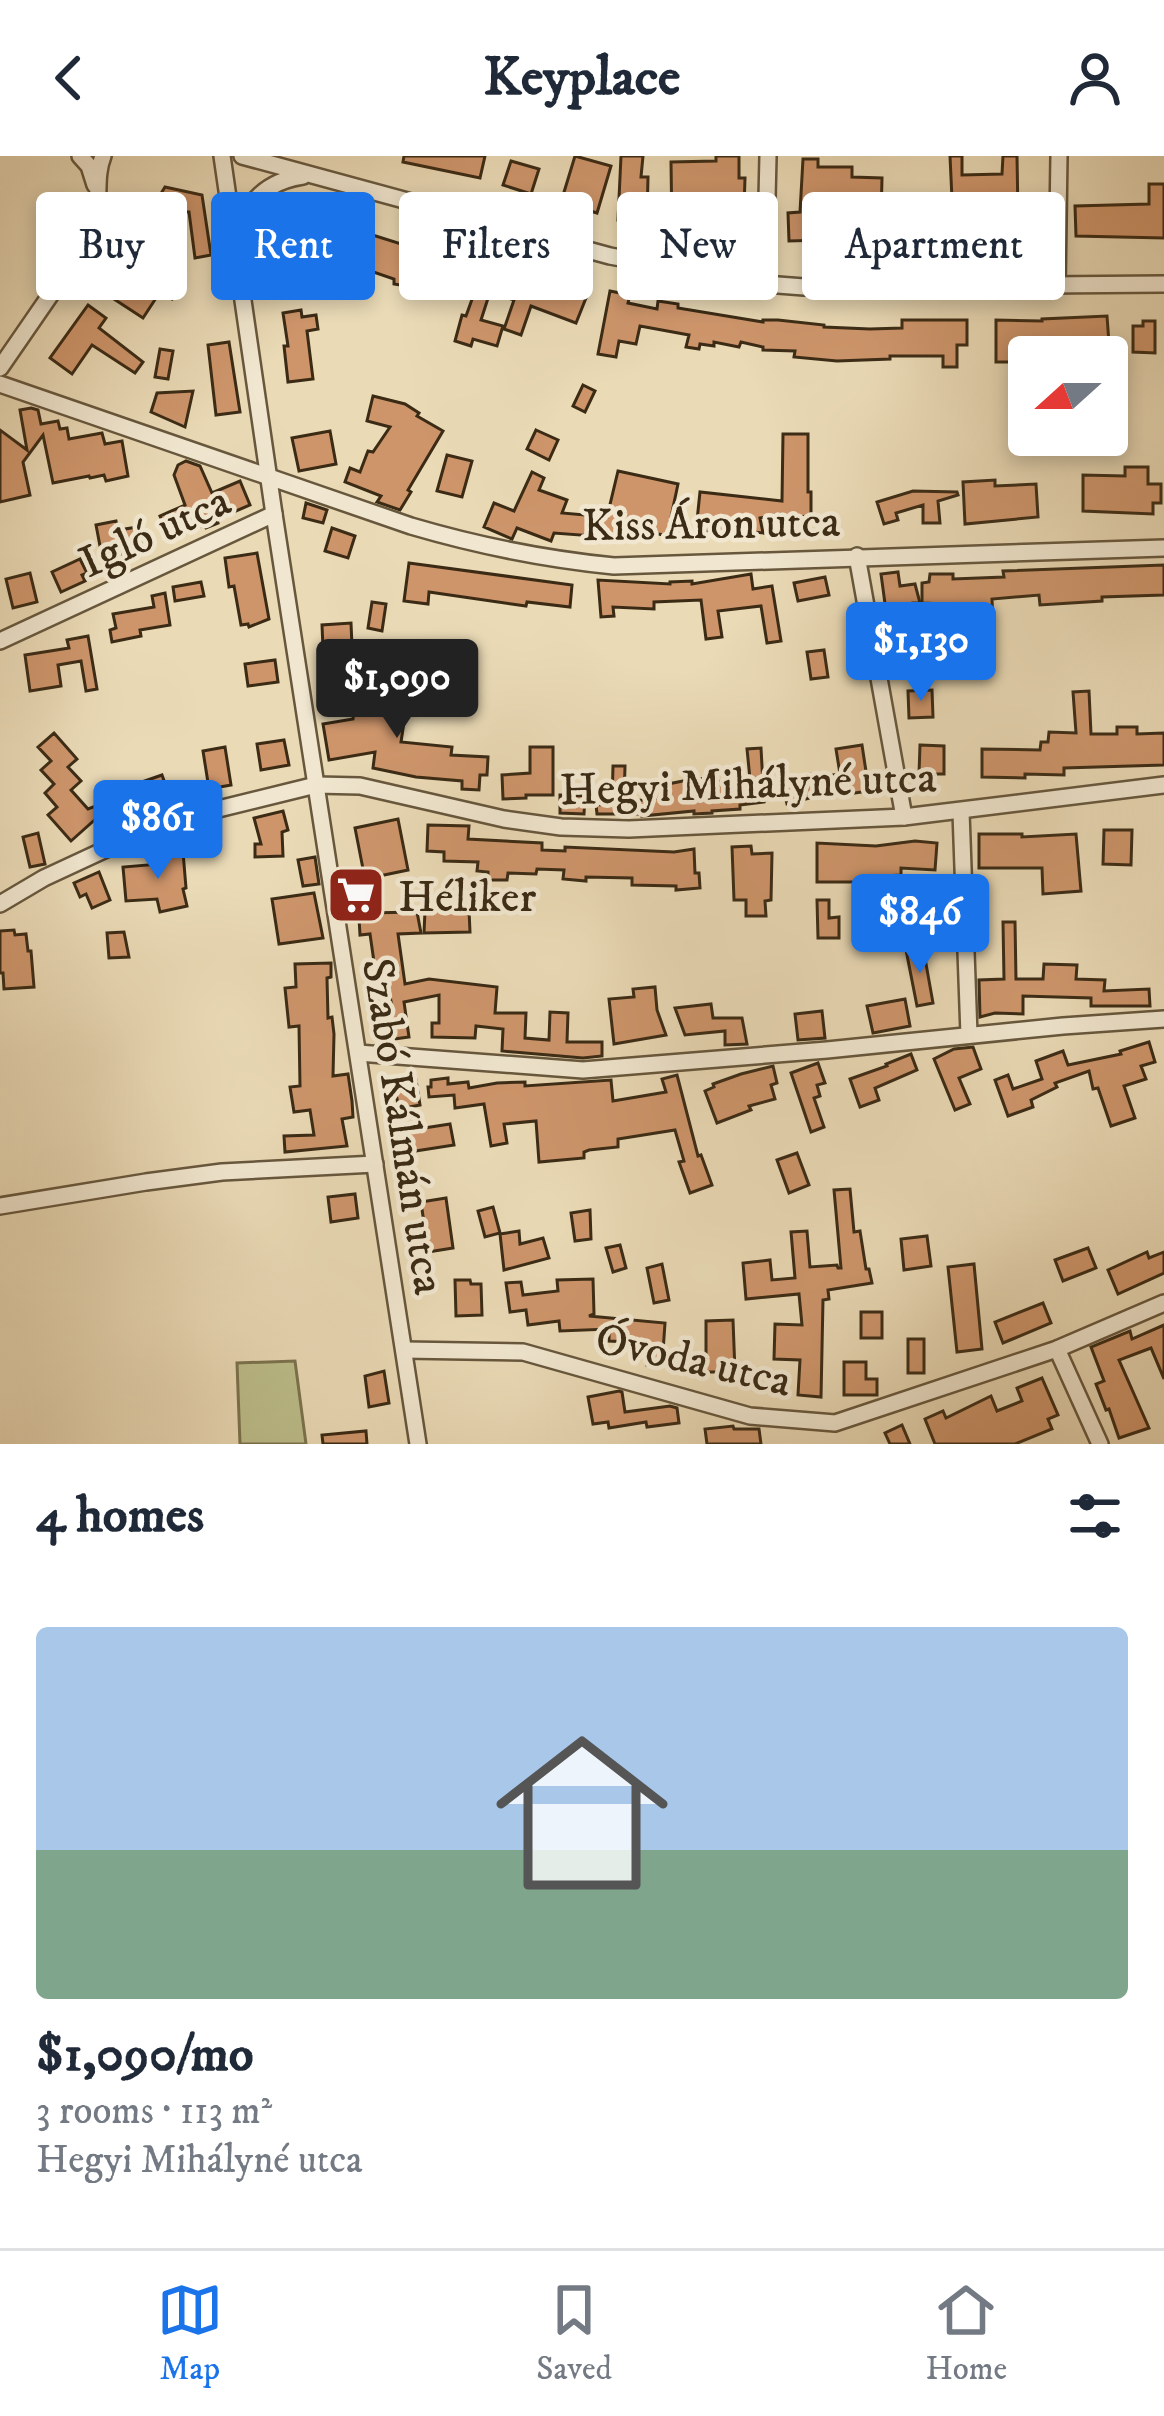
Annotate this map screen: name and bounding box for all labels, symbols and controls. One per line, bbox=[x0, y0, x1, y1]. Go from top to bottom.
icon: back bbox=[36, 45, 102, 111]
text: Keyplace bbox=[484, 45, 680, 112]
icon: person bbox=[1062, 45, 1128, 111]
chip: Buy bbox=[36, 192, 187, 300]
chip: Rent bbox=[211, 192, 375, 300]
chip: Filters bbox=[399, 192, 593, 300]
chip: New bbox=[617, 192, 778, 300]
chip: Apartment bbox=[802, 192, 1065, 300]
north arrow bbox=[1008, 336, 1128, 456]
map controls bbox=[1008, 336, 1128, 456]
street label: Igló utca bbox=[71, 474, 240, 592]
street label: Kiss Áron utca bbox=[582, 495, 841, 555]
pin: $1,130 bbox=[823, 602, 1019, 704]
text: $1,130 bbox=[873, 616, 969, 665]
pin: $1,090 bbox=[299, 639, 495, 741]
text: $1,090 bbox=[343, 653, 451, 702]
street label: Hegyi Mihályné utca bbox=[559, 750, 937, 820]
pin: $861 bbox=[87, 780, 229, 882]
text: $861 bbox=[120, 794, 196, 843]
supermarket icon: Héliker bbox=[325, 864, 387, 926]
place label: Héliker bbox=[398, 870, 536, 926]
pin: $846 bbox=[849, 874, 991, 976]
text: $846 bbox=[878, 888, 962, 937]
street label: Szabó Kálmán utca bbox=[348, 954, 456, 1299]
street label: Óvoda utca bbox=[590, 1311, 797, 1411]
icon: filters bbox=[1062, 1483, 1128, 1549]
text: 4 homes bbox=[36, 1484, 204, 1548]
icon: home bbox=[474, 1705, 690, 1921]
text: $1,090/mo bbox=[36, 2023, 253, 2087]
text: 3 rooms · 113 m² bbox=[36, 2087, 272, 2136]
text: Hegyi Mihályné utca bbox=[36, 2136, 363, 2185]
tab: Map bbox=[157, 2277, 223, 2390]
tab: Saved bbox=[536, 2277, 612, 2390]
tab: Home bbox=[926, 2277, 1007, 2390]

